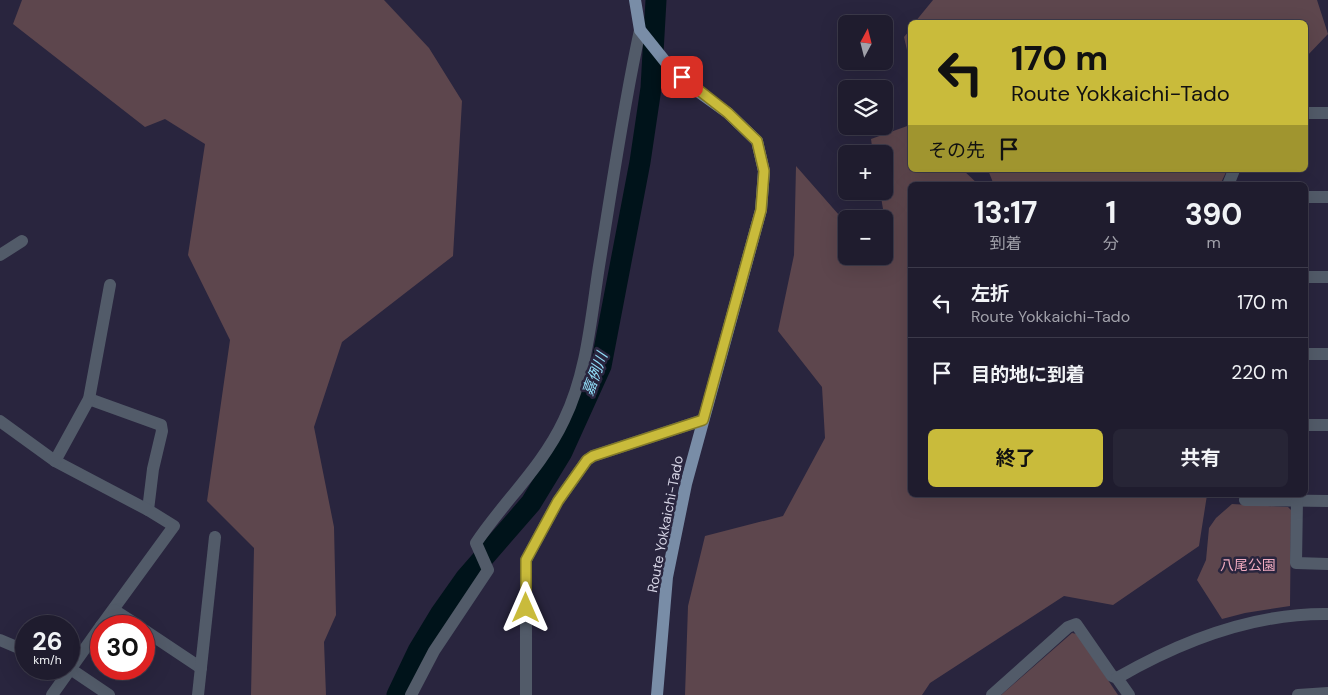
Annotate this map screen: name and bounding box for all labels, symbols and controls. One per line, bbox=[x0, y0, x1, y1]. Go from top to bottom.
north arrow bbox=[838, 15, 892, 70]
map controls bbox=[838, 15, 893, 265]
text: 170 m bbox=[1011, 35, 1108, 81]
icon: left bbox=[928, 40, 993, 105]
pin bbox=[661, 56, 703, 98]
icon: arrive bbox=[668, 63, 696, 91]
text: Route Yokkaichi-Tado bbox=[1011, 79, 1230, 108]
button: layers bbox=[838, 80, 893, 135]
icon: arrive bbox=[995, 135, 1023, 163]
text: その先 bbox=[928, 138, 985, 163]
button: + bbox=[838, 145, 893, 200]
text: 13:17 bbox=[974, 193, 1037, 232]
text: 1 bbox=[1106, 193, 1117, 232]
text: 390 bbox=[1185, 195, 1242, 234]
button: − bbox=[838, 210, 893, 265]
text: m bbox=[1206, 232, 1221, 253]
text: 到着 bbox=[990, 233, 1022, 254]
text: 分 bbox=[1103, 233, 1119, 254]
text: 左折 bbox=[971, 281, 1009, 306]
icon: left bbox=[928, 289, 956, 317]
text: 170 m bbox=[1237, 290, 1288, 315]
text: Route Yokkaichi-Tado bbox=[971, 306, 1130, 327]
water label: 嘉例川 bbox=[578, 348, 613, 399]
icon: arrive bbox=[928, 359, 956, 387]
text: 220 m bbox=[1231, 360, 1288, 385]
text: 目的地に到着 bbox=[971, 362, 1085, 387]
button: 終了 bbox=[928, 429, 1103, 487]
button: 共有 bbox=[1113, 429, 1288, 487]
street label: Route Yokkaichi-Tado bbox=[643, 454, 687, 594]
park label: 八尾公園 bbox=[1220, 556, 1276, 574]
position arrow bbox=[499, 581, 551, 633]
speed limit sign: 30 bbox=[90, 615, 155, 680]
text: 26 bbox=[32, 625, 63, 658]
text: km/h bbox=[33, 652, 62, 668]

